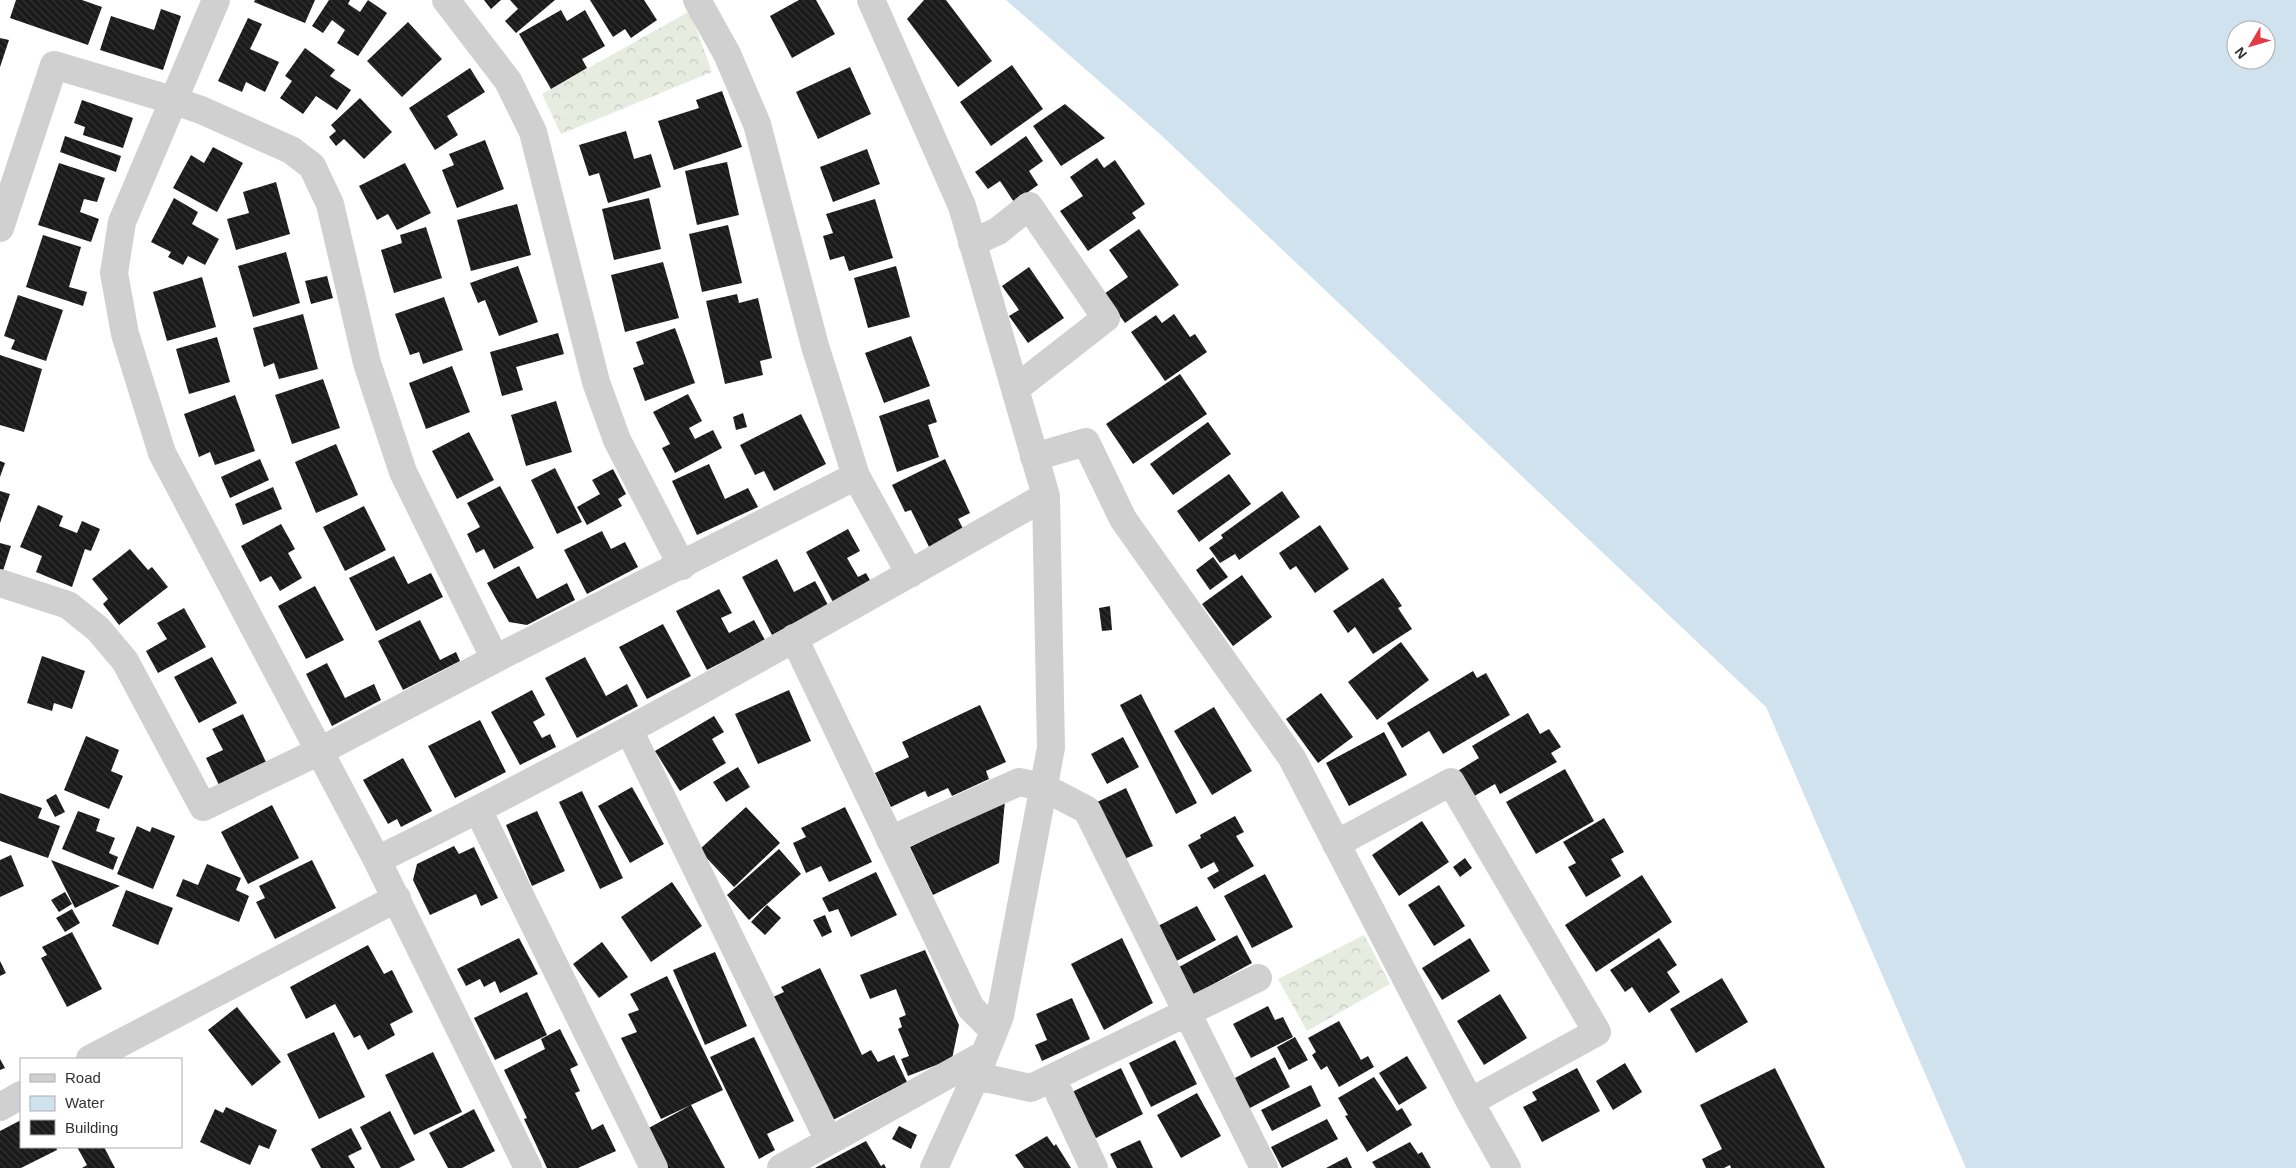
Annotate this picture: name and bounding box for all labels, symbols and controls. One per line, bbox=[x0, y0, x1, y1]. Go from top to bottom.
north arrow bbox=[2226, 20, 2276, 70]
text: N bbox=[2231, 44, 2250, 62]
legend bbox=[20, 1058, 182, 1148]
text: Road bbox=[65, 1069, 101, 1086]
text: Water bbox=[65, 1094, 104, 1111]
text: Building bbox=[65, 1119, 118, 1136]

